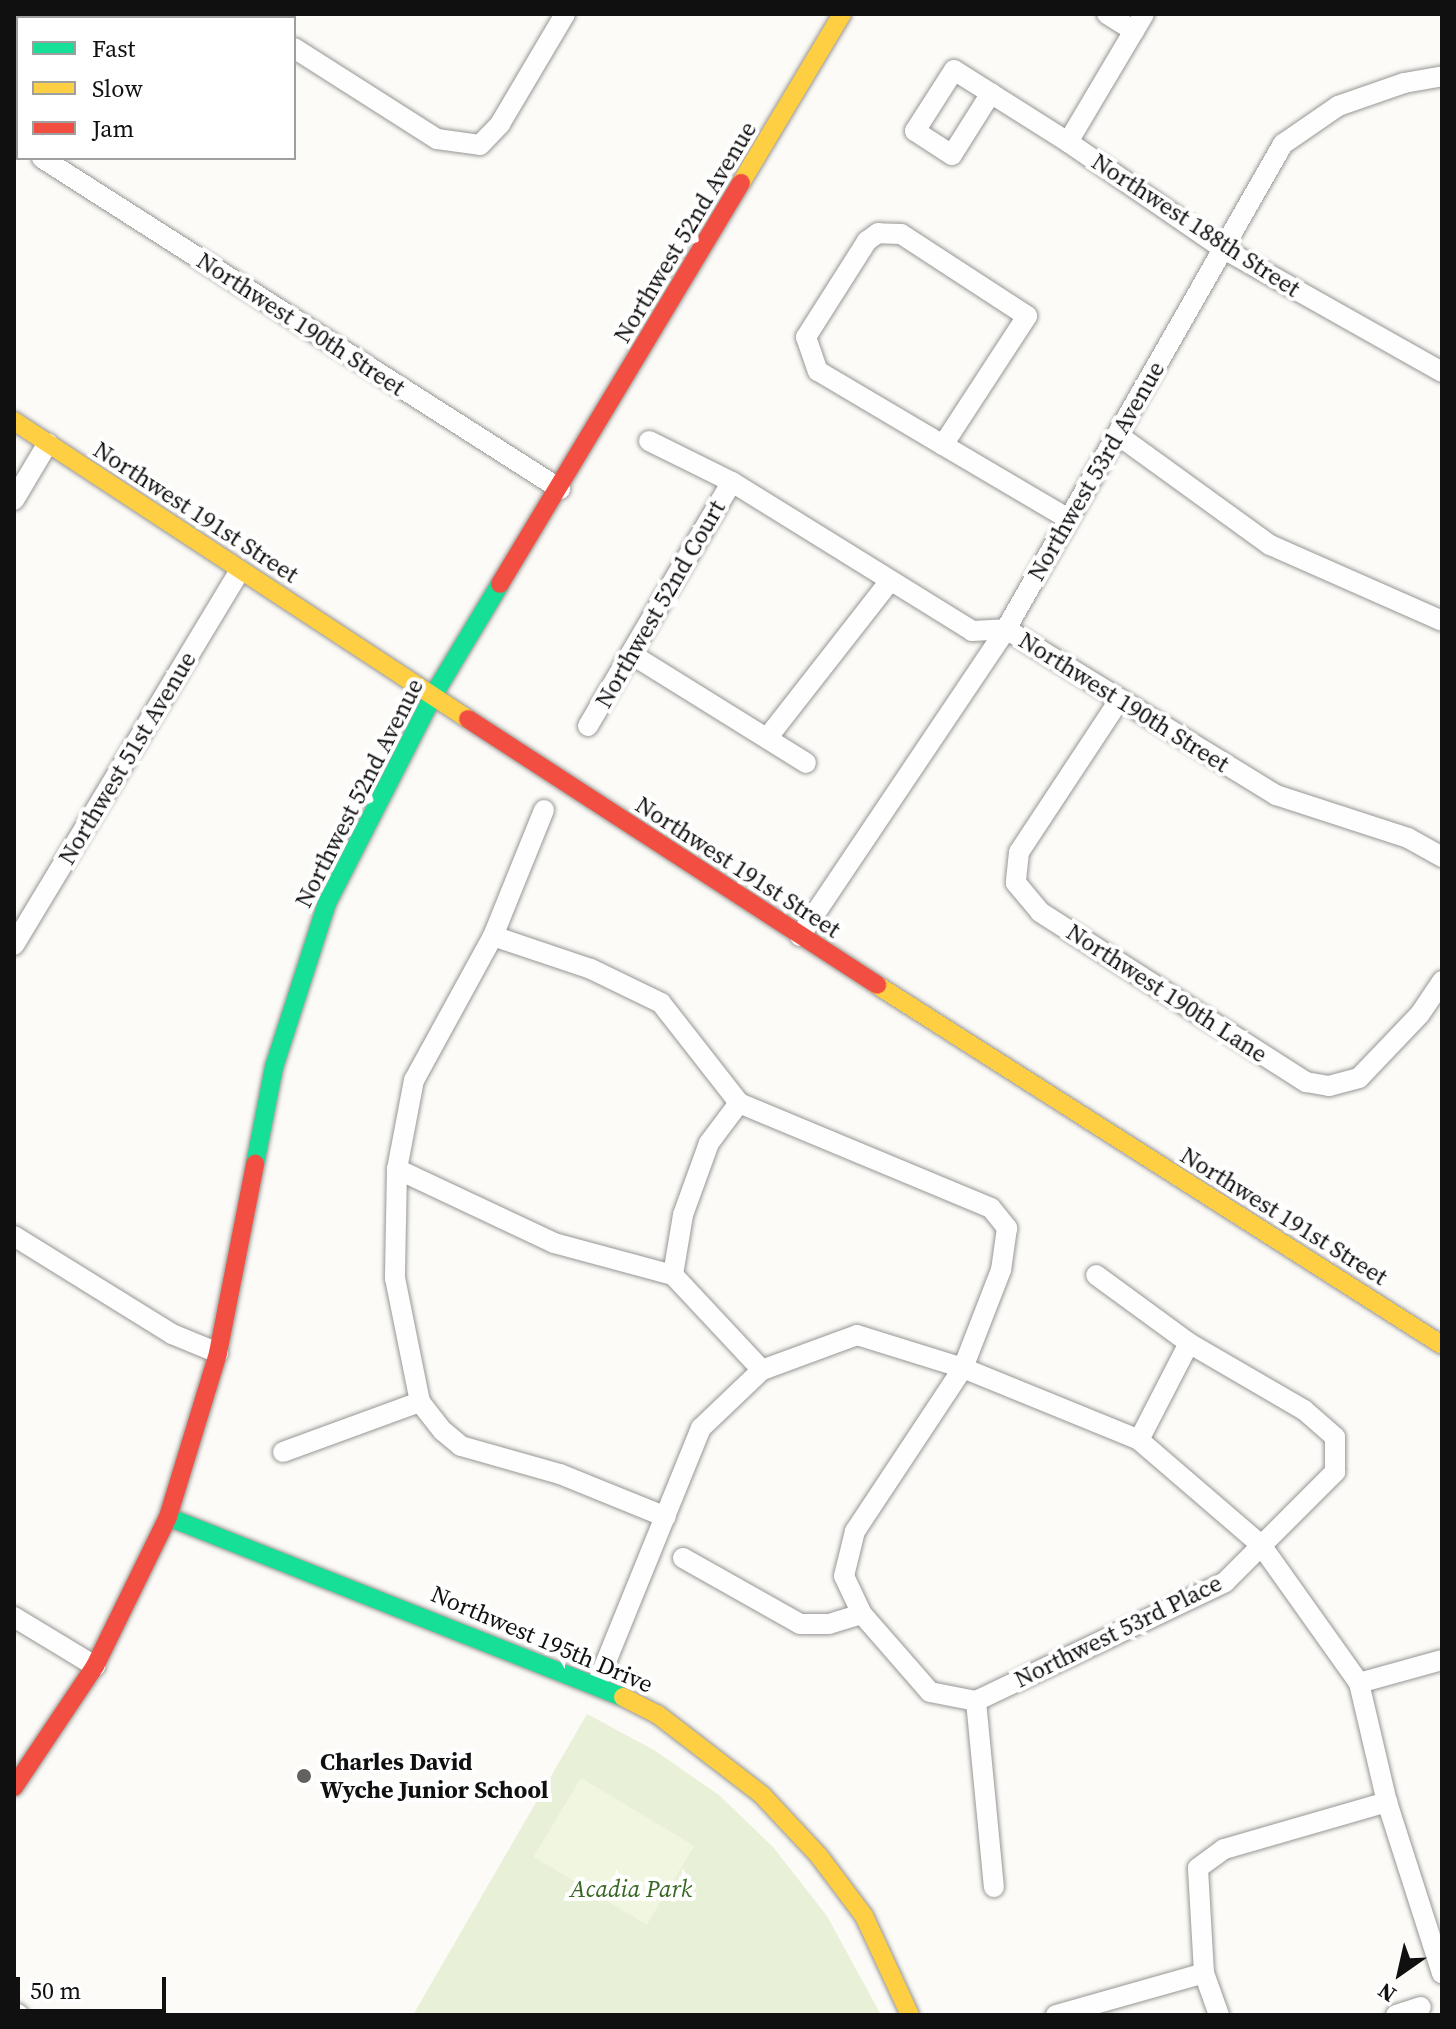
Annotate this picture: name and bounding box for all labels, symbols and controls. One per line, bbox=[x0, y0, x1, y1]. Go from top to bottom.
legend bbox=[16, 16, 296, 160]
text: Fast bbox=[92, 32, 135, 65]
text: Slow bbox=[92, 72, 143, 105]
text: Jam bbox=[92, 112, 134, 145]
street label: Northwest 52nd Avenue bbox=[607, 116, 763, 348]
street label: Northwest 188th Street bbox=[1087, 147, 1305, 303]
street label: Northwest 190th Street bbox=[192, 246, 410, 402]
street label: Northwest 53rd Avenue bbox=[1021, 356, 1171, 586]
street label: Northwest 191st Street bbox=[88, 435, 304, 589]
street label: Northwest 52nd Court bbox=[589, 495, 731, 713]
street label: Northwest 190th Street bbox=[1014, 626, 1234, 778]
street label: Northwest 51st Avenue bbox=[52, 646, 202, 870]
street label: Northwest 52nd Avenue bbox=[289, 674, 429, 912]
street label: Northwest 191st Street bbox=[630, 790, 846, 944]
street label: Northwest 190th Lane bbox=[1061, 917, 1273, 1069]
street label: Northwest 191st Street bbox=[1175, 1141, 1393, 1291]
street label: Northwest 53rd Place bbox=[1010, 1568, 1226, 1694]
street label: Northwest 195th Drive bbox=[427, 1579, 657, 1699]
place label: Charles David Wyche Junior School bbox=[320, 1748, 549, 1804]
marker: Charles David Wyche Junior School bbox=[295, 1767, 313, 1785]
park label: Acadia Park bbox=[570, 1875, 692, 1903]
north arrow bbox=[1360, 1933, 1440, 2013]
scale bar bbox=[20, 1961, 170, 2011]
text: 50 m bbox=[30, 1974, 81, 2007]
text: N bbox=[1372, 1976, 1402, 2010]

